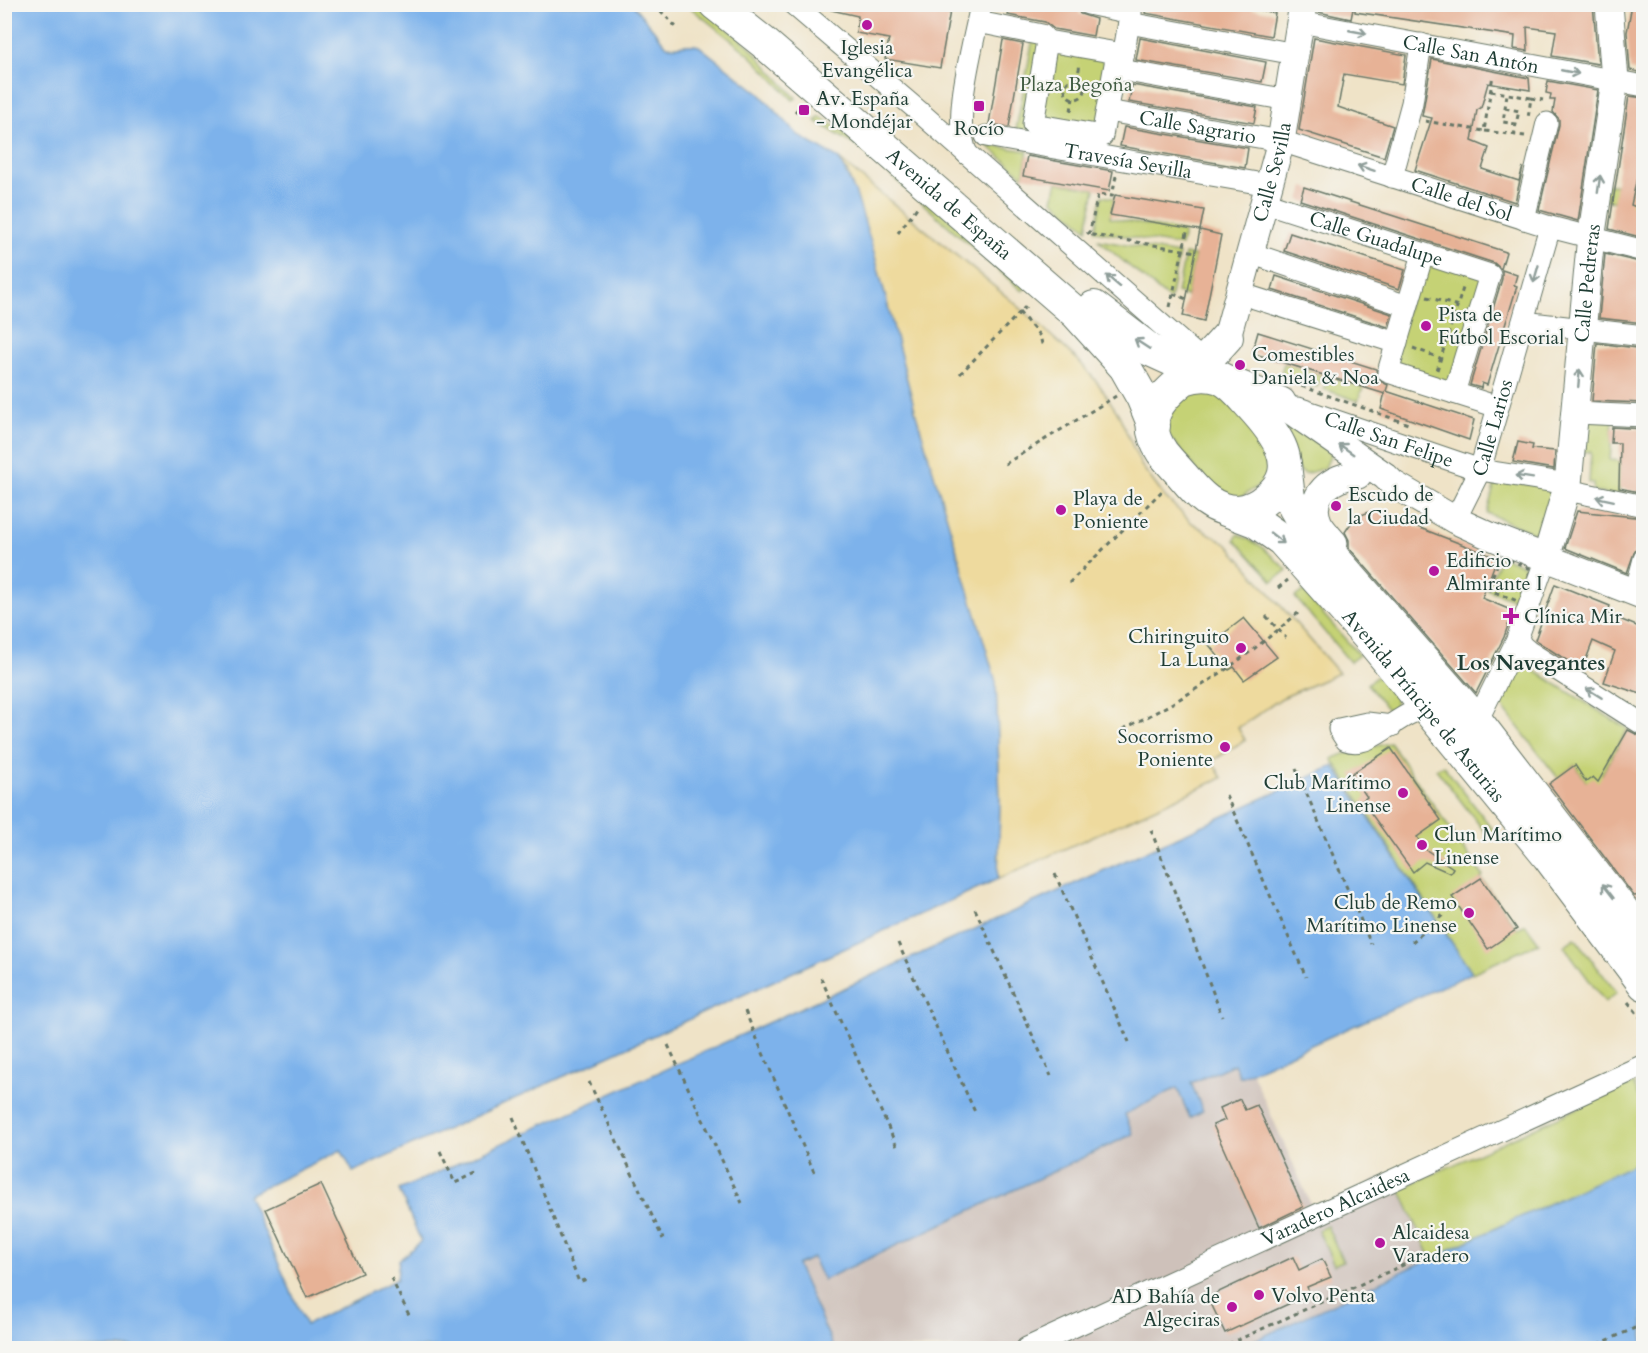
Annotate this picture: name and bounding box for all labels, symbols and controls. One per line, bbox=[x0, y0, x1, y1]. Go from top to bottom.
marker: Iglesia Evangélica bbox=[860, 18, 874, 32]
one-way arrow bbox=[1347, 27, 1367, 38]
street label: Calle San Antón bbox=[1401, 28, 1542, 80]
place label: Iglesia Evangélica bbox=[821, 34, 913, 84]
one-way arrow bbox=[1560, 67, 1579, 78]
park label: Plaza Begoña bbox=[1019, 71, 1133, 98]
place label: Av. España - Mondéjar bbox=[816, 85, 913, 135]
marker: Rocío bbox=[972, 99, 986, 113]
marker: Av. España - Mondéjar bbox=[797, 103, 811, 117]
street label: Calle Sagrario bbox=[1137, 104, 1258, 151]
place label: Rocío bbox=[954, 115, 1004, 142]
street label: Calle Sevilla bbox=[1246, 120, 1298, 225]
street label: Travesía Sevilla bbox=[1061, 137, 1194, 186]
street label: Avenida de España bbox=[880, 142, 1018, 266]
one-way arrow bbox=[1357, 162, 1376, 173]
street label: Calle del Sol bbox=[1407, 170, 1515, 228]
one-way arrow bbox=[1594, 174, 1605, 194]
street label: Calle Guadalupe bbox=[1306, 205, 1447, 273]
street label: Calle Pedreras bbox=[1568, 222, 1607, 344]
one-way arrow bbox=[1530, 265, 1541, 284]
one-way arrow bbox=[1106, 274, 1121, 288]
place label: Pista de Fútbol Escorial bbox=[1438, 301, 1564, 351]
marker: Pista de Fútbol Escorial bbox=[1419, 319, 1433, 333]
one-way arrow bbox=[1134, 338, 1150, 350]
place label: Comestibles Daniela & Noa bbox=[1252, 341, 1379, 391]
marker: Comestibles Daniela & Noa bbox=[1233, 358, 1247, 372]
one-way arrow bbox=[1574, 368, 1585, 388]
street label: Calle Larios bbox=[1466, 376, 1519, 479]
street label: Calle San Felipe bbox=[1320, 405, 1457, 474]
one-way arrow bbox=[1339, 443, 1355, 455]
one-way arrow bbox=[1515, 472, 1534, 483]
place label: Escudo de la Ciudad bbox=[1348, 481, 1434, 531]
place label: Playa de Poniente bbox=[1073, 485, 1148, 535]
one-way arrow bbox=[1596, 492, 1615, 504]
marker: Escudo de la Ciudad bbox=[1329, 499, 1343, 513]
marker: Playa de Poniente bbox=[1054, 503, 1068, 517]
one-way arrow bbox=[1269, 531, 1285, 544]
place label: Edificio Almirante I bbox=[1446, 547, 1543, 597]
marker: Edificio Almirante I bbox=[1427, 564, 1441, 578]
street label: Avenida Príncipe de Asturias bbox=[1336, 603, 1511, 808]
place label: Clínica Mir bbox=[1524, 603, 1623, 630]
marker: Clínica Mir bbox=[1502, 607, 1520, 625]
place label: Chiringuito La Luna bbox=[1128, 623, 1229, 673]
marker: Chiringuito La Luna bbox=[1234, 641, 1248, 655]
district label: Los Navegantes bbox=[1457, 649, 1605, 678]
one-way arrow bbox=[1586, 687, 1603, 699]
place label: Socorrismo Poniente bbox=[1118, 723, 1213, 773]
marker: Socorrismo Poniente bbox=[1218, 740, 1232, 754]
place label: Club Marítimo Linense bbox=[1263, 769, 1391, 819]
marker: Club Marítimo Linense bbox=[1396, 786, 1410, 800]
place label: Clun Marítimo Linense bbox=[1434, 821, 1562, 871]
marker: Clun Marítimo Linense bbox=[1415, 838, 1429, 852]
one-way arrow bbox=[1602, 883, 1615, 899]
place label: Club de Remo Marítimo Linense bbox=[1306, 889, 1457, 939]
marker: Club de Remo Marítimo Linense bbox=[1462, 906, 1476, 920]
street label: Varadero Alcaidesa bbox=[1257, 1161, 1414, 1253]
place label: Alcaidesa Varadero bbox=[1392, 1219, 1470, 1269]
marker: Alcaidesa Varadero bbox=[1373, 1236, 1387, 1250]
place label: Volvo Penta bbox=[1271, 1282, 1375, 1309]
place label: AD Bahía de Algeciras bbox=[1112, 1283, 1220, 1333]
marker: Volvo Penta bbox=[1252, 1288, 1266, 1302]
marker: AD Bahía de Algeciras bbox=[1225, 1300, 1239, 1314]

